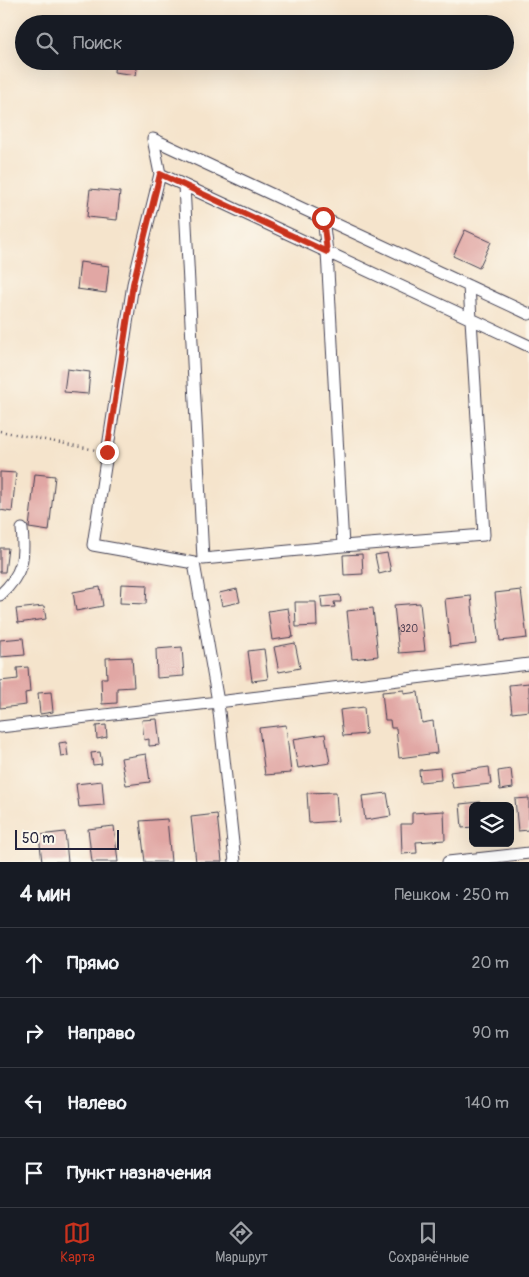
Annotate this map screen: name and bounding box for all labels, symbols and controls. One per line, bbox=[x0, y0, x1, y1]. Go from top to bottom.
search box bbox=[15, 15, 514, 70]
icon: search bbox=[33, 29, 61, 57]
text: Поиск bbox=[73, 31, 123, 55]
route start bbox=[312, 207, 335, 230]
route end bbox=[96, 441, 119, 464]
house number: 320 bbox=[400, 623, 418, 635]
map controls bbox=[469, 802, 514, 847]
button: layers bbox=[469, 802, 514, 847]
scale bar bbox=[15, 827, 119, 850]
text: 50 m bbox=[22, 830, 55, 847]
text: 4 мин bbox=[20, 881, 70, 908]
text: Пешком · 250 m bbox=[394, 885, 509, 905]
icon: ahead bbox=[20, 949, 48, 977]
text: Прямо bbox=[67, 951, 119, 975]
text: 20 m bbox=[471, 953, 509, 973]
icon: right bbox=[20, 1019, 48, 1047]
text: Направо bbox=[67, 1021, 135, 1045]
text: 90 m bbox=[472, 1023, 509, 1043]
icon: left bbox=[20, 1089, 48, 1117]
text: Налево bbox=[67, 1091, 127, 1115]
text: 140 m bbox=[465, 1093, 509, 1113]
icon: arrive bbox=[20, 1159, 48, 1187]
text: Пункт назначения bbox=[67, 1161, 211, 1185]
tab: Карта bbox=[60, 1219, 95, 1266]
tab: Маршрут bbox=[215, 1219, 268, 1266]
tab: Сохранённые bbox=[388, 1219, 469, 1266]

